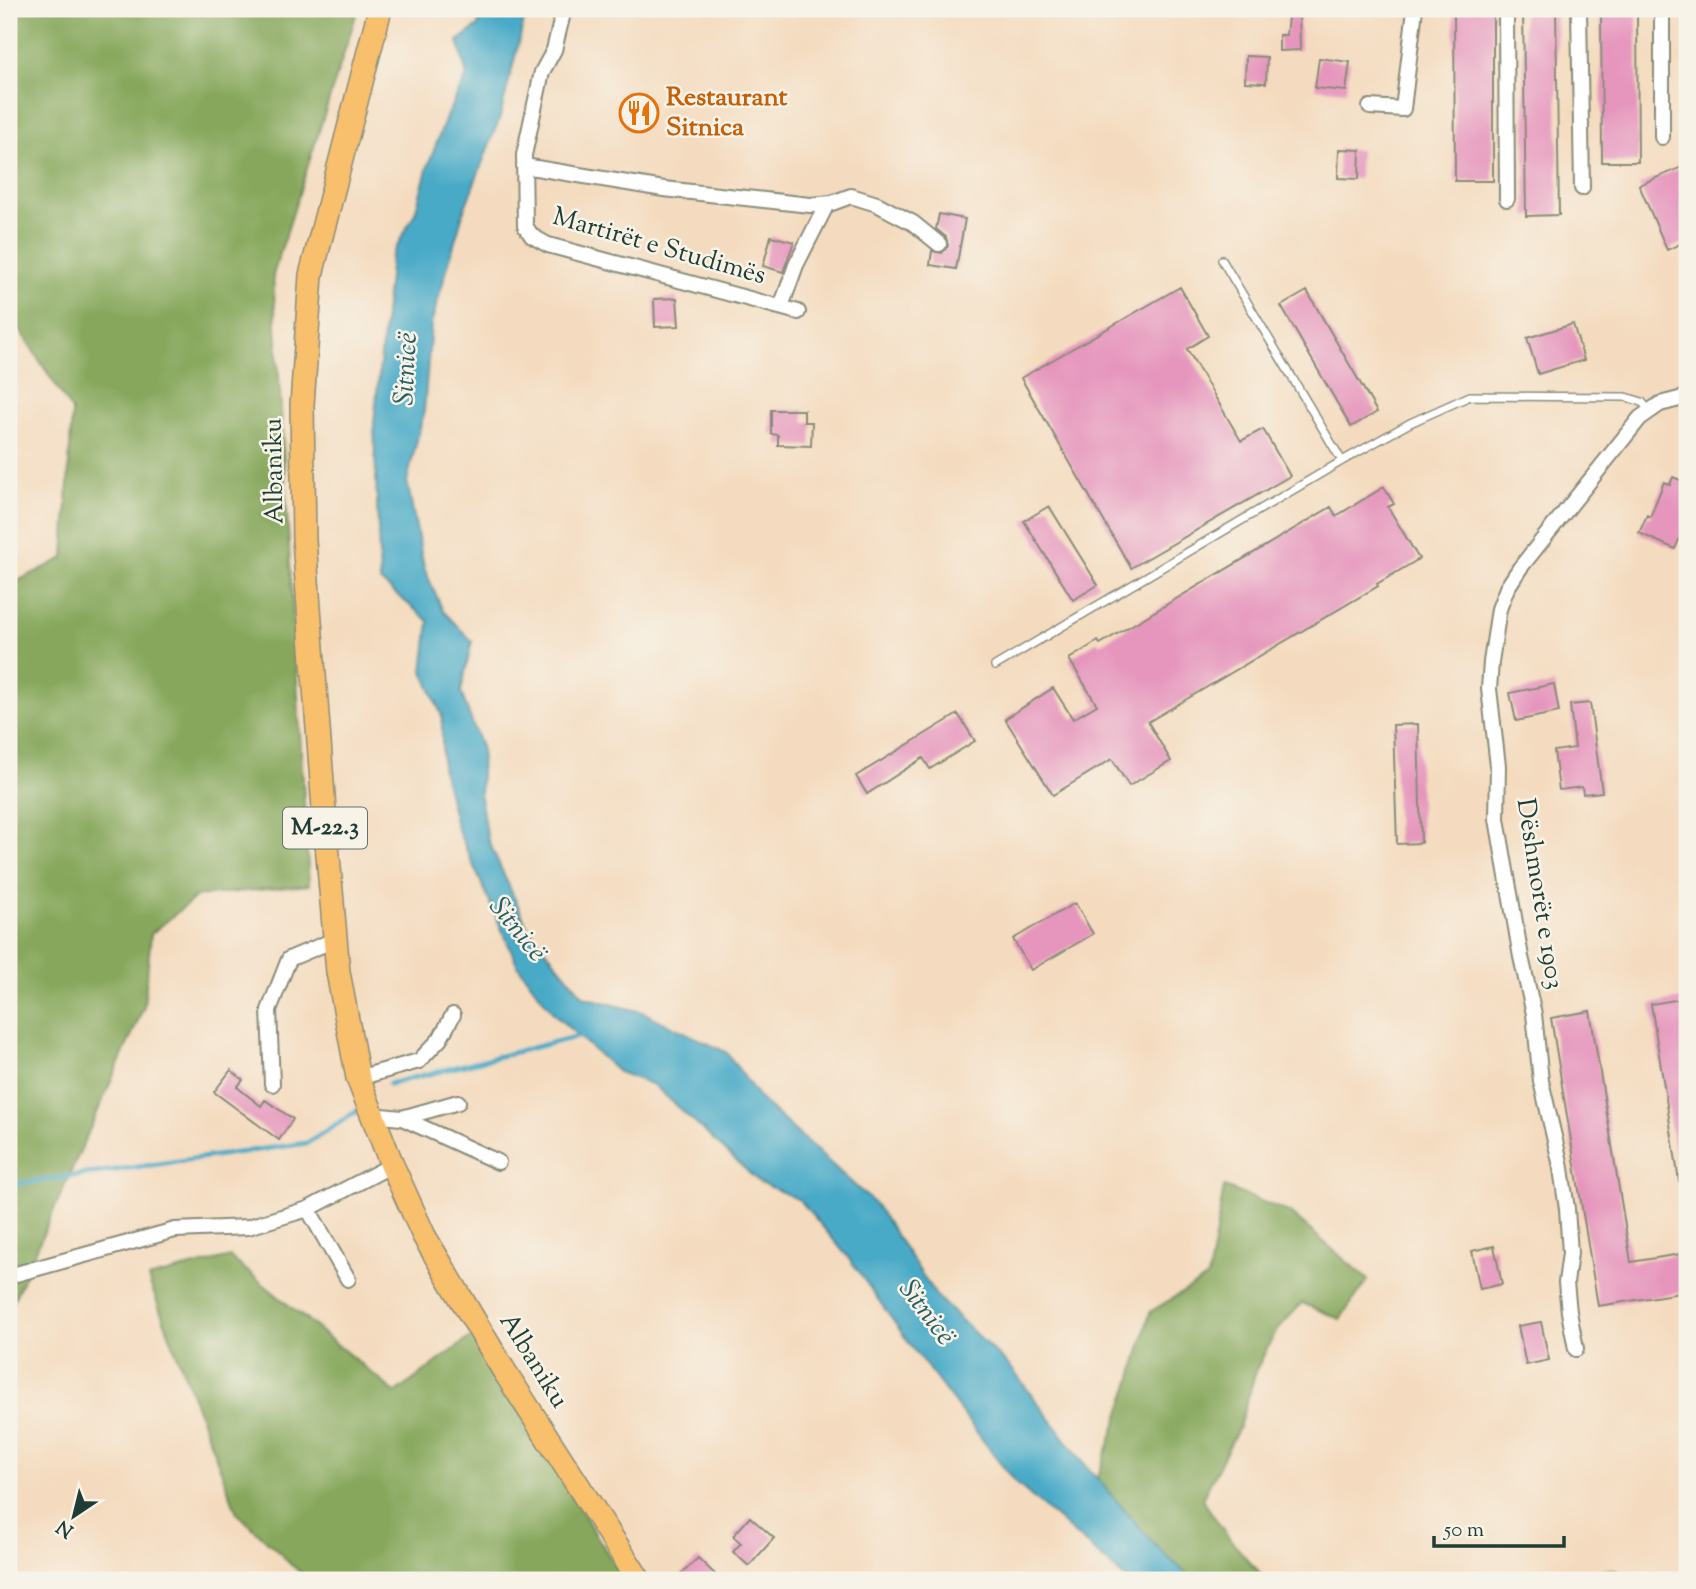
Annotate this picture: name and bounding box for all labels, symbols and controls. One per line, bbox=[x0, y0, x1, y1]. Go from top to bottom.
place label: Restaurant Sitnica bbox=[666, 80, 788, 147]
restaurant icon: Restaurant Sitnica bbox=[618, 92, 660, 134]
street label: Martirët e Studimës bbox=[548, 199, 770, 295]
water label: Sitnicë bbox=[385, 331, 429, 407]
street label: Albaniku bbox=[256, 418, 294, 524]
street label: Dëshmorët e 1903 bbox=[1506, 796, 1572, 992]
road number: M-22.3 bbox=[283, 808, 367, 848]
water label: Sitnicë bbox=[478, 889, 556, 972]
water label: Sitnicë bbox=[888, 1272, 964, 1355]
street label: Albaniku bbox=[489, 1306, 577, 1416]
north arrow bbox=[38, 1480, 108, 1550]
scale bar bbox=[1434, 1505, 1563, 1549]
text: N bbox=[52, 1512, 80, 1543]
text: 50 m bbox=[1443, 1516, 1484, 1546]

